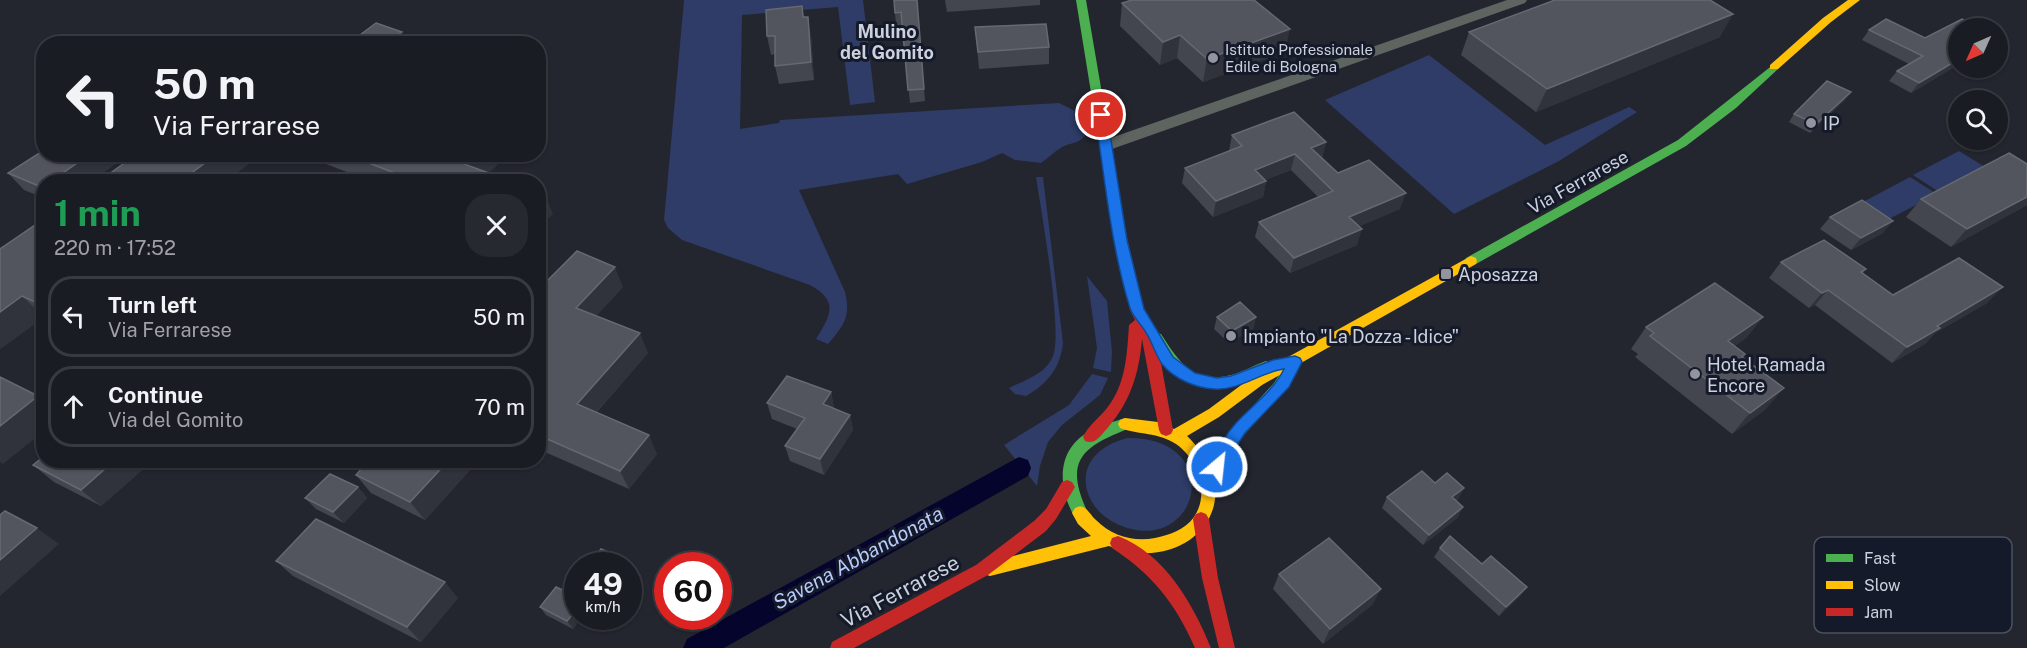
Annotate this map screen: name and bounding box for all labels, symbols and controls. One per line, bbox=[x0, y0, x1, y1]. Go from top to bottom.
north arrow bbox=[1948, 18, 2008, 78]
map controls bbox=[1948, 18, 2008, 150]
district label: Mulino del Gomito bbox=[840, 21, 934, 63]
place label: Istituto Professionale Edile di Bologna bbox=[1225, 41, 1373, 75]
marker: Istituto Professionale Edile di Bologna bbox=[1206, 51, 1220, 65]
text: 50 m bbox=[153, 59, 256, 108]
icon: left bbox=[54, 60, 132, 138]
pin bbox=[1075, 89, 1126, 140]
button: search bbox=[1948, 90, 2008, 150]
icon: arrive bbox=[1084, 98, 1117, 131]
text: Via Ferrarese bbox=[153, 109, 320, 141]
place label: IP bbox=[1823, 113, 1840, 134]
marker: IP bbox=[1804, 116, 1818, 130]
street label: Via Ferrarese bbox=[1524, 146, 1632, 218]
text: 1 min bbox=[54, 192, 141, 234]
button: close bbox=[465, 194, 528, 257]
text: 220 m · 17:52 bbox=[54, 236, 176, 260]
place label: Aposazza bbox=[1458, 264, 1538, 285]
marker: Aposazza bbox=[1439, 267, 1453, 281]
text: Turn left bbox=[108, 292, 197, 318]
icon: left bbox=[57, 300, 90, 333]
text: 50 m bbox=[473, 304, 525, 330]
text: Via Ferrarese bbox=[108, 318, 232, 342]
place label: Impianto "La Dozza - Idice" bbox=[1243, 326, 1459, 347]
marker: Impianto "La Dozza - Idice" bbox=[1224, 329, 1238, 343]
place label: Hotel Ramada Encore bbox=[1707, 354, 1825, 396]
marker: Hotel Ramada Encore bbox=[1688, 367, 1702, 381]
text: Continue bbox=[108, 382, 203, 408]
icon: ahead bbox=[57, 390, 90, 423]
text: 70 m bbox=[474, 394, 525, 420]
text: Via del Gomito bbox=[108, 408, 243, 432]
position arrow bbox=[1185, 435, 1249, 499]
water label: Savena Abbandonata bbox=[769, 501, 947, 615]
legend bbox=[1814, 537, 2012, 633]
street label: Via Ferrarese bbox=[837, 549, 963, 633]
text: Fast bbox=[1864, 549, 1896, 568]
speed limit sign: 60 bbox=[654, 552, 732, 630]
text: 49 bbox=[583, 566, 623, 602]
text: Slow bbox=[1864, 576, 1901, 595]
text: km/h bbox=[585, 598, 621, 615]
text: Jam bbox=[1864, 603, 1893, 622]

